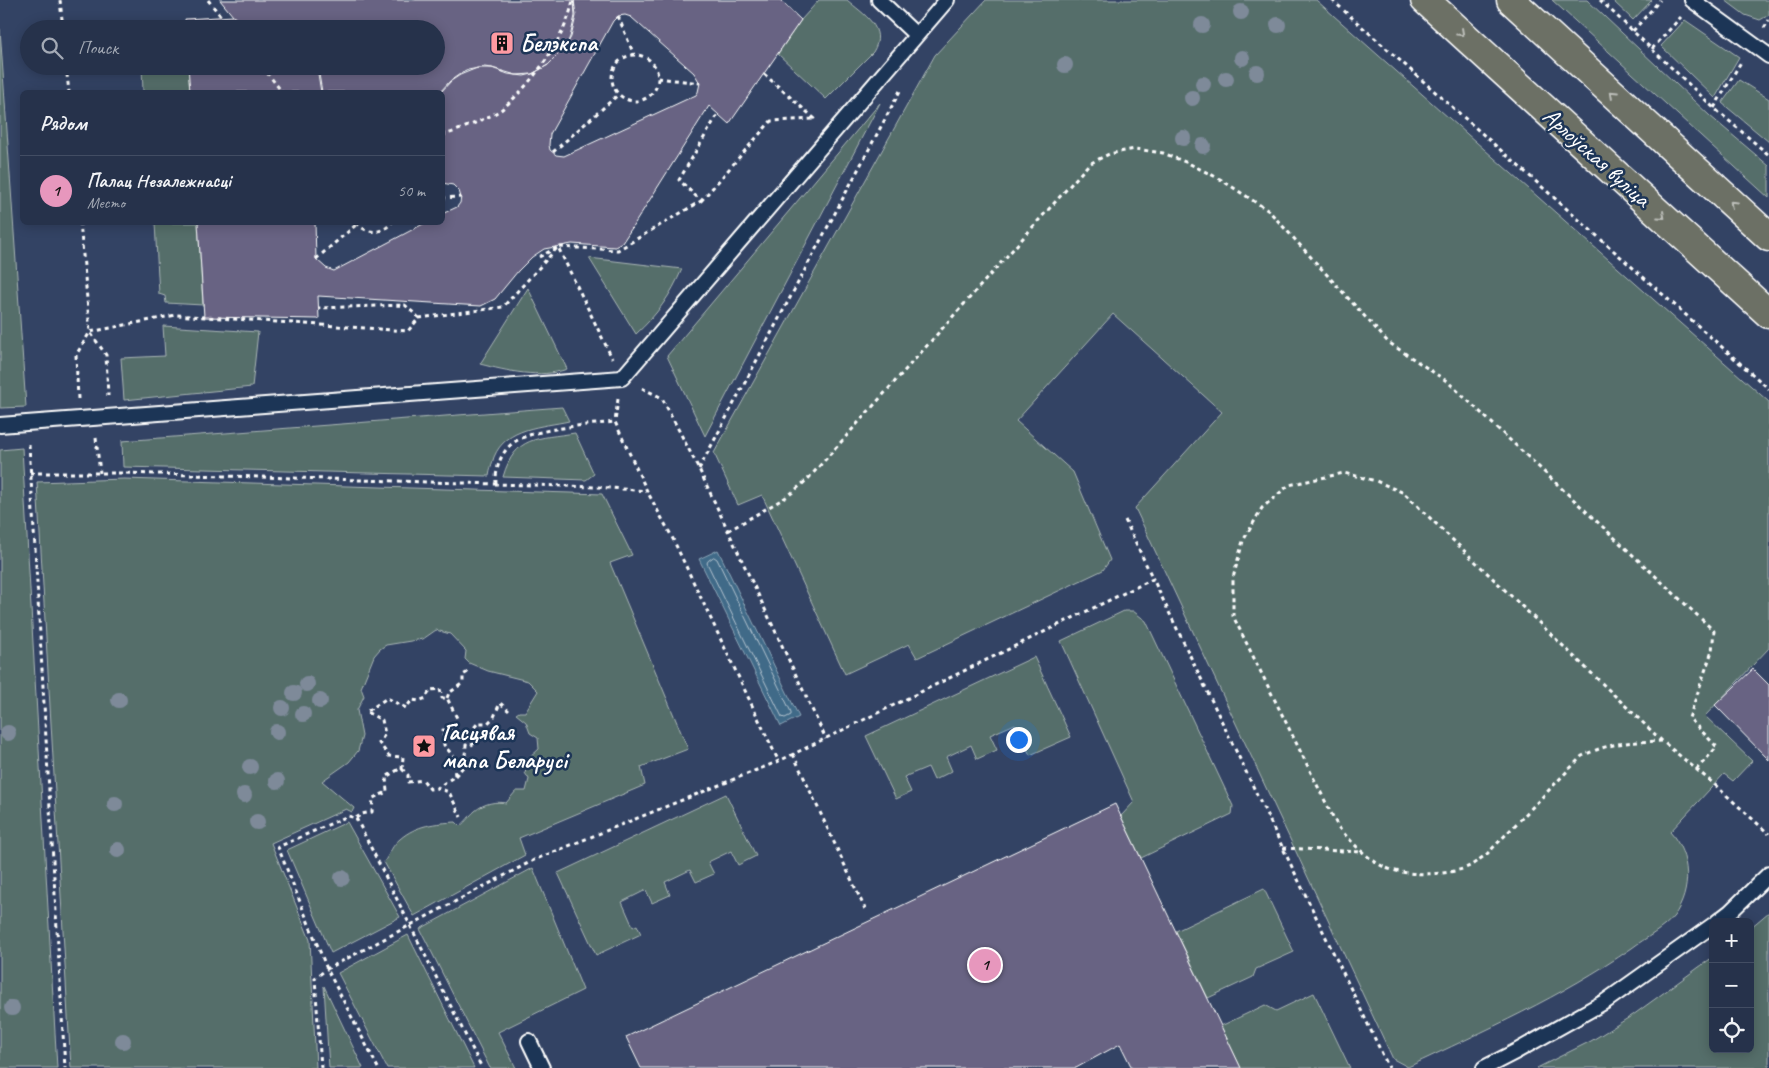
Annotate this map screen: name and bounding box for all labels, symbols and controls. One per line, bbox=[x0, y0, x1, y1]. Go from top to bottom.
search box bbox=[20, 20, 445, 75]
one-way arrow bbox=[1456, 27, 1465, 36]
place label: Белэкспа bbox=[520, 28, 599, 58]
building icon: Белэкспа bbox=[489, 30, 515, 56]
icon: search bbox=[38, 34, 66, 62]
text: Поиск bbox=[78, 36, 118, 60]
one-way arrow bbox=[1610, 91, 1619, 100]
street label: Арлоўская вуліца bbox=[1537, 101, 1658, 214]
text: Рядом bbox=[40, 110, 87, 136]
text: Палац Незалежнасці bbox=[87, 169, 231, 193]
text: 1 bbox=[52, 181, 60, 201]
text: 50 m bbox=[398, 181, 425, 201]
text: Место bbox=[87, 193, 125, 213]
one-way arrow bbox=[1730, 200, 1739, 209]
one-way arrow bbox=[1656, 210, 1665, 219]
place label: Гасцявая мапа Беларусі bbox=[442, 717, 570, 775]
your location bbox=[1006, 727, 1032, 753]
place icon: Гасцявая мапа Беларусі bbox=[411, 733, 437, 759]
map controls bbox=[1709, 918, 1754, 1053]
button: + bbox=[1709, 918, 1754, 963]
pin: 1 bbox=[969, 946, 1001, 984]
button: − bbox=[1709, 963, 1754, 1008]
button: locate bbox=[1709, 1008, 1754, 1053]

